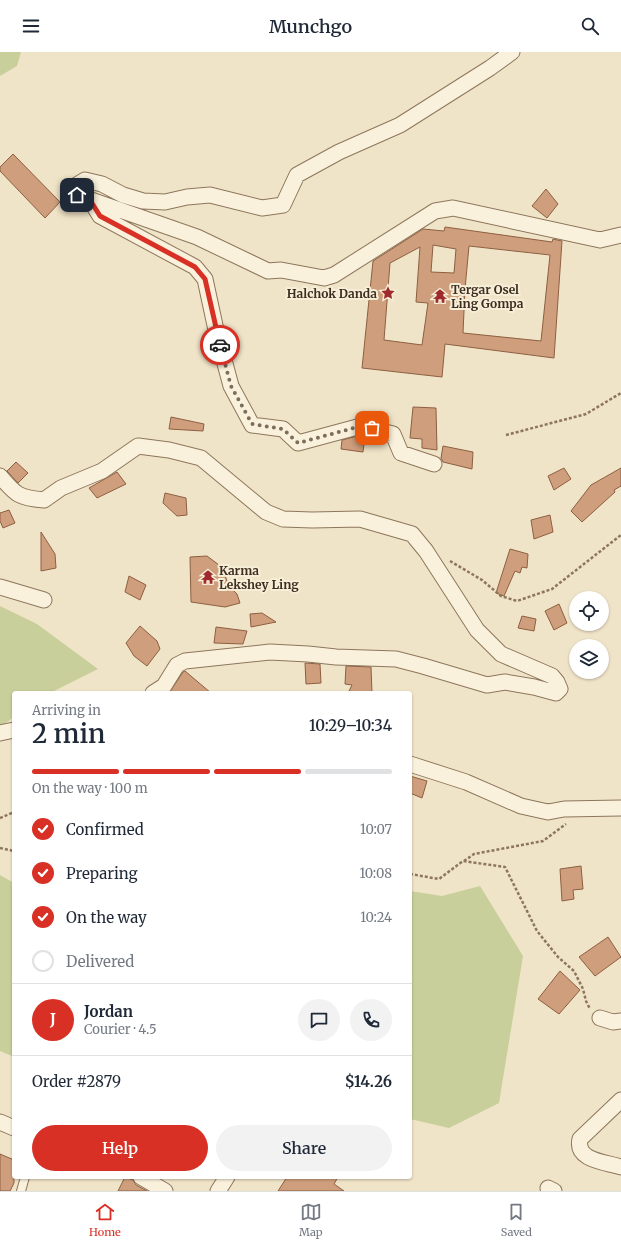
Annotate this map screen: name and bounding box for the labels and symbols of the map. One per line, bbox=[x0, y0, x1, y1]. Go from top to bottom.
pin bbox=[60, 178, 94, 212]
place label: Tergar Osel Ling Gompa bbox=[451, 282, 524, 311]
place icon: Halchok Danda bbox=[380, 285, 396, 301]
place label: Halchok Danda bbox=[287, 286, 377, 301]
temple icon: Tergar Osel Ling Gompa bbox=[432, 288, 448, 304]
courier bbox=[200, 325, 240, 365]
pin bbox=[355, 411, 389, 445]
place label: Karma Lekshey Ling bbox=[219, 563, 299, 592]
temple icon: Karma Lekshey Ling bbox=[200, 569, 216, 585]

